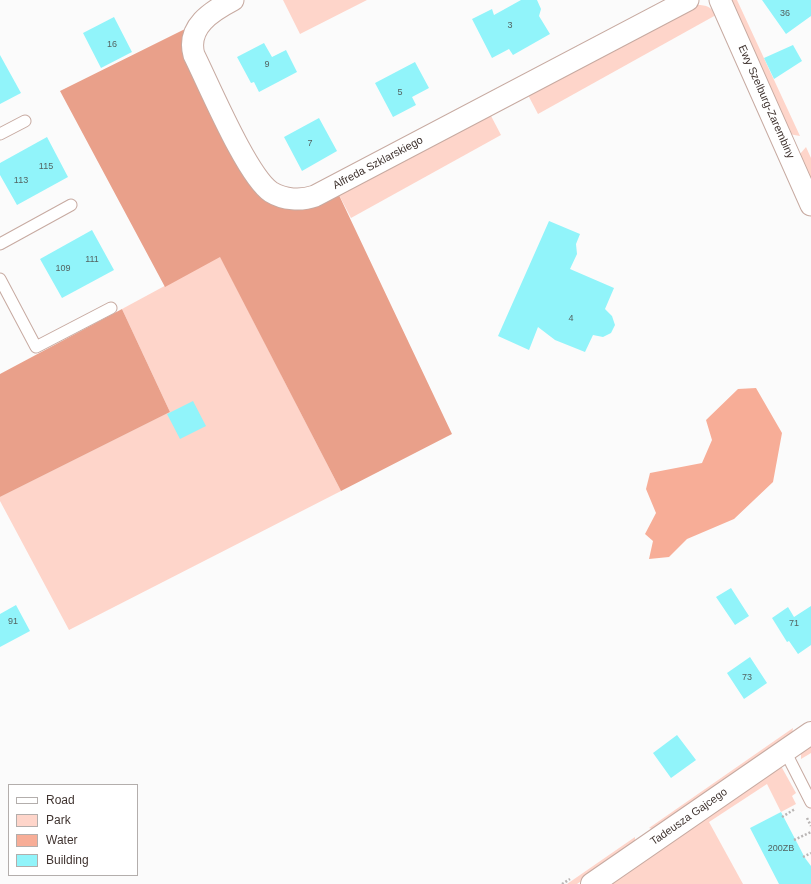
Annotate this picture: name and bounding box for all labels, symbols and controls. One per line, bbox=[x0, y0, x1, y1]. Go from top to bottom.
house number: 36 bbox=[780, 9, 790, 19]
house number: 3 bbox=[507, 21, 513, 31]
house number: 16 bbox=[107, 40, 117, 50]
street label: Ewy Szelburg-Zarembiny bbox=[735, 43, 797, 161]
house number: 9 bbox=[264, 60, 270, 70]
house number: 5 bbox=[397, 88, 403, 98]
street label: Alfreda Szklarskiego bbox=[331, 134, 425, 192]
house number: 7 bbox=[307, 139, 313, 149]
house number: 115 bbox=[39, 162, 53, 172]
house number: 113 bbox=[14, 176, 28, 186]
house number: 111 bbox=[85, 255, 99, 265]
house number: 109 bbox=[55, 264, 71, 274]
house number: 4 bbox=[568, 314, 574, 324]
house number: 91 bbox=[8, 617, 18, 627]
house number: 71 bbox=[789, 619, 799, 629]
house number: 73 bbox=[742, 673, 752, 683]
legend bbox=[8, 784, 138, 876]
street label: Tadeusza Gajcego bbox=[648, 785, 730, 849]
text: Road bbox=[46, 793, 75, 807]
text: Park bbox=[46, 813, 71, 827]
text: Water bbox=[46, 833, 78, 847]
house number: 200ZB bbox=[768, 844, 794, 854]
text: Building bbox=[46, 853, 89, 867]

